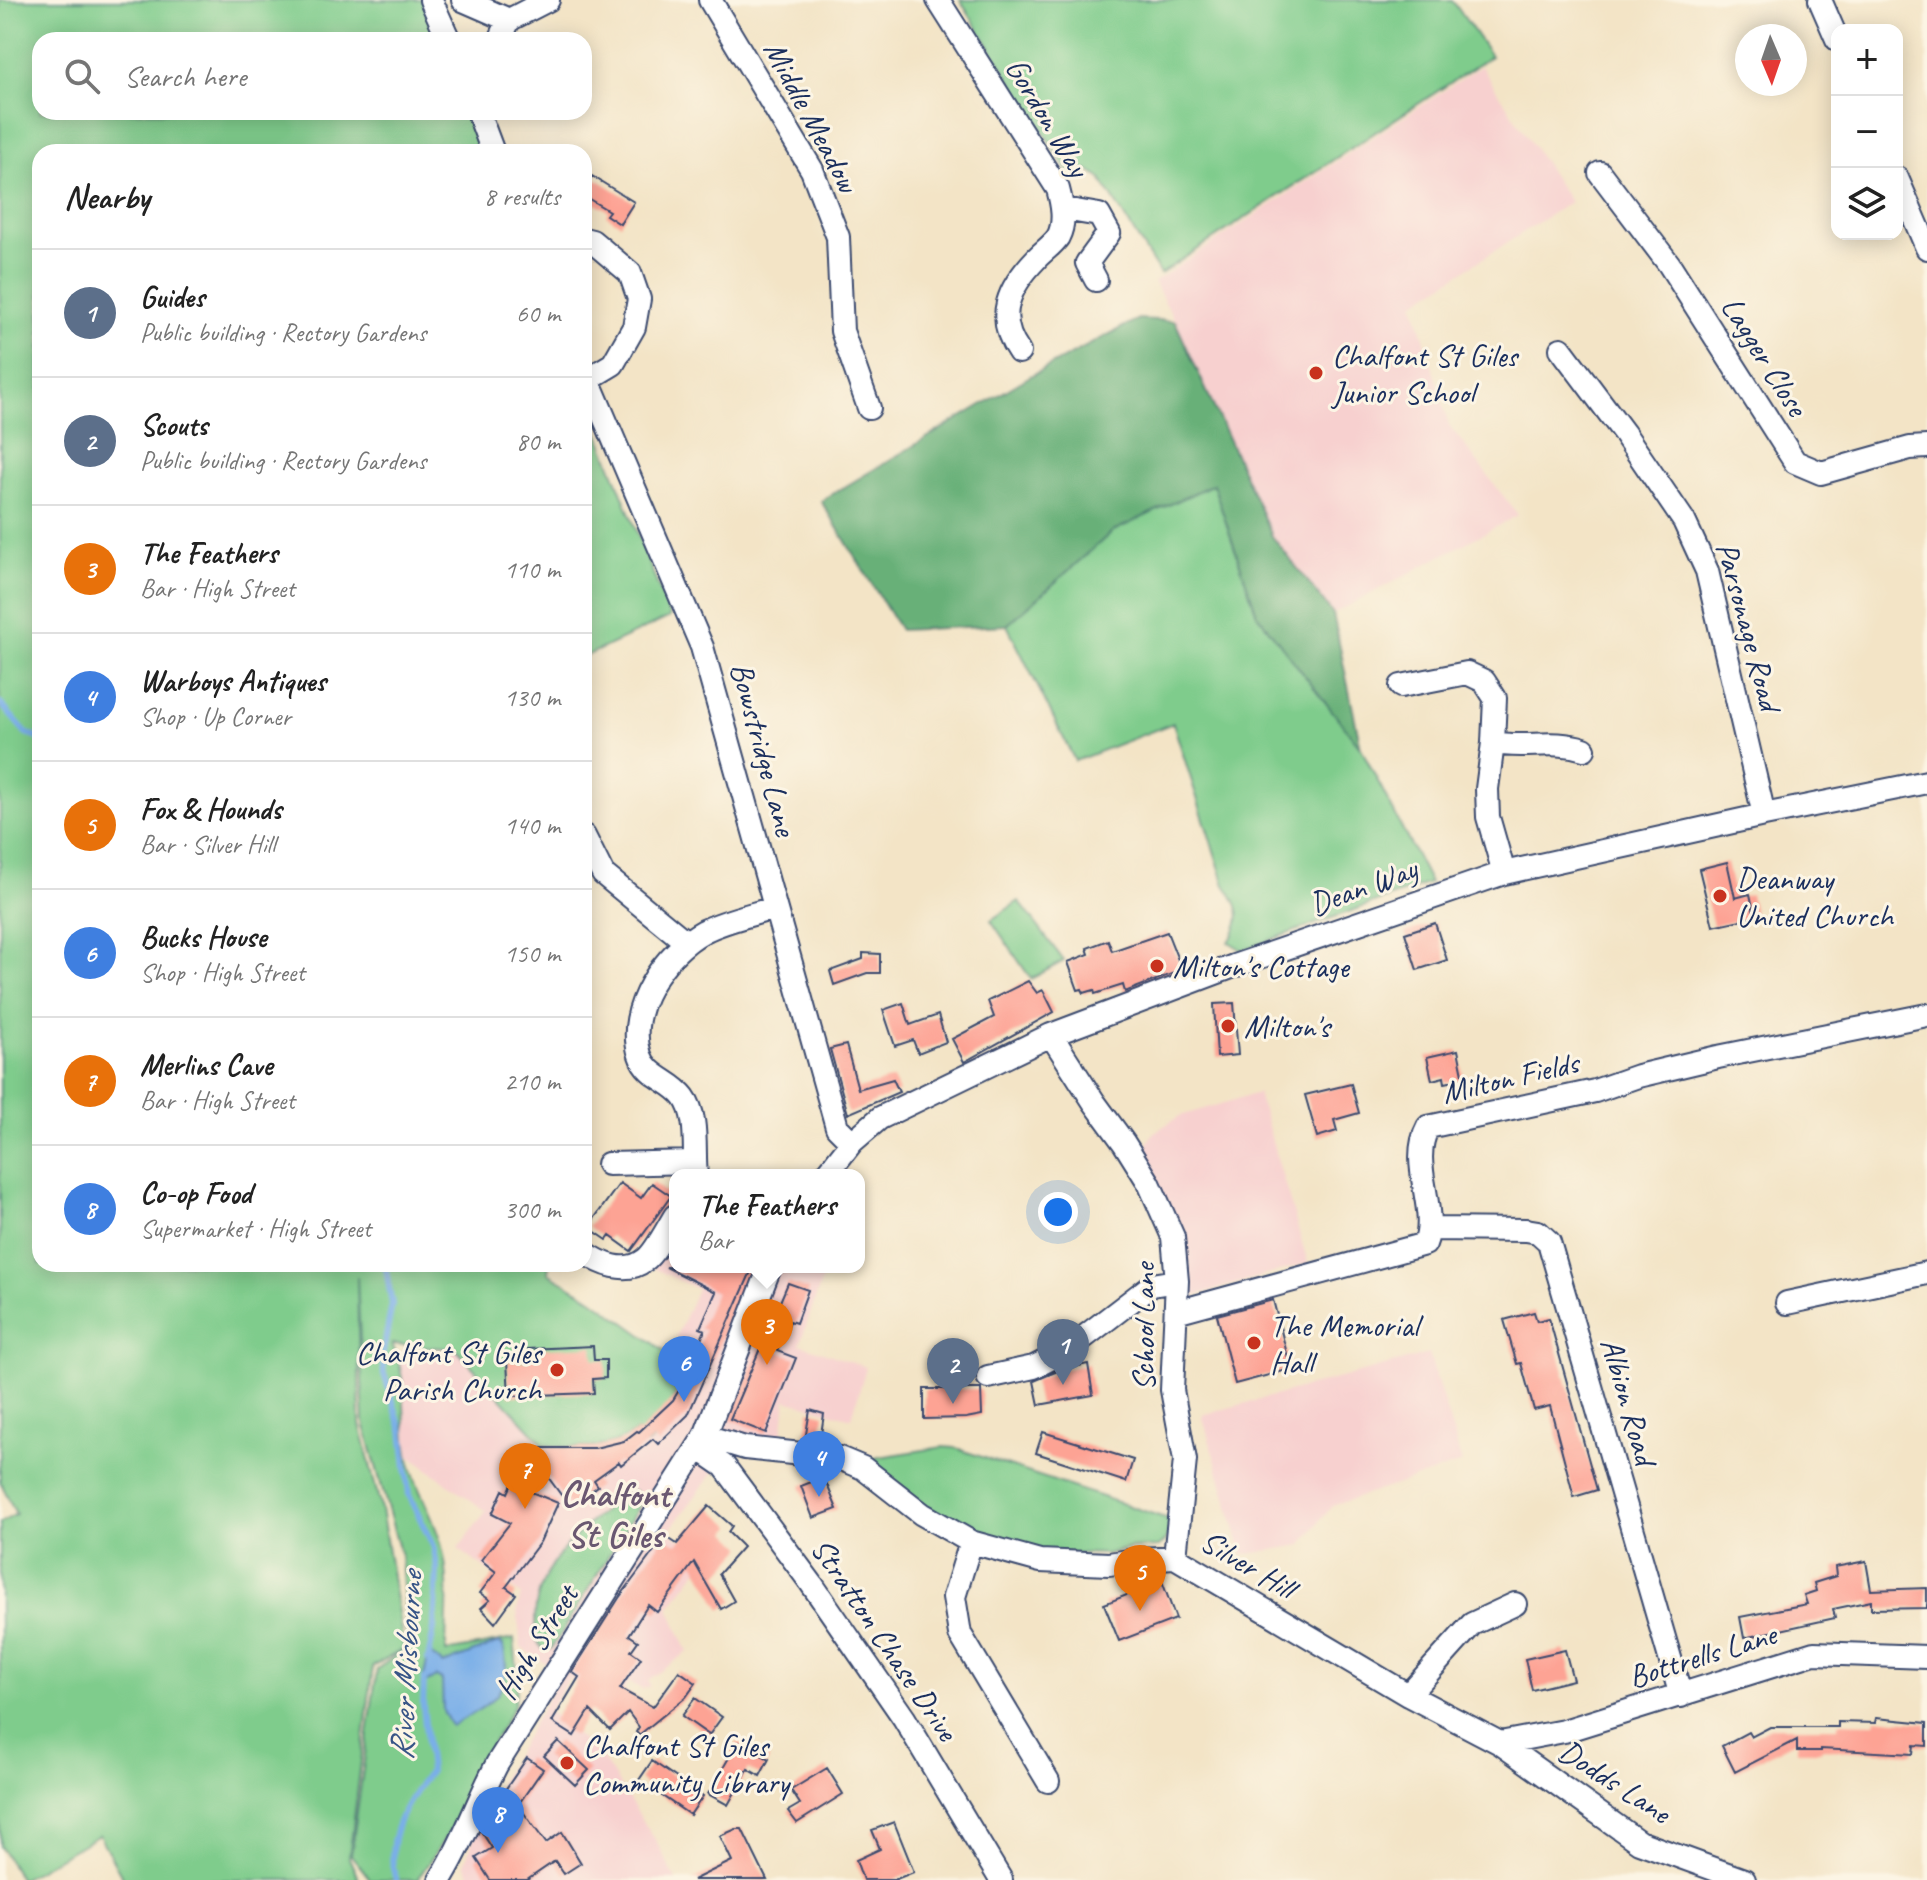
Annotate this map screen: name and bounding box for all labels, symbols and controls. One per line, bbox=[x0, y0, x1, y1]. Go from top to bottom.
north arrow bbox=[1735, 24, 1807, 96]
map controls bbox=[1831, 24, 1903, 240]
button: + bbox=[1831, 24, 1903, 96]
search box bbox=[32, 32, 592, 120]
street label: Middle Meadow bbox=[755, 33, 870, 201]
street label: Gordon Way bbox=[996, 50, 1101, 187]
icon: search bbox=[60, 54, 104, 98]
text: Search here bbox=[124, 57, 246, 95]
button: − bbox=[1831, 96, 1903, 168]
button: layers bbox=[1831, 168, 1903, 240]
text: Nearby bbox=[64, 175, 150, 218]
text: 8 results bbox=[484, 180, 560, 213]
text: Guides bbox=[140, 278, 204, 316]
street label: Lagger Close bbox=[1712, 289, 1819, 426]
text: 1 bbox=[84, 297, 96, 330]
text: 60 m bbox=[516, 297, 560, 330]
text: Public building · Rectory Gardens bbox=[140, 316, 426, 349]
place label: Chalfont St Giles Junior School bbox=[1330, 335, 1519, 413]
marker: Chalfont St Giles Junior School bbox=[1307, 364, 1325, 382]
text: Scouts bbox=[140, 406, 208, 444]
text: 2 bbox=[84, 425, 96, 458]
text: 80 m bbox=[516, 425, 560, 458]
text: Public building · Rectory Gardens bbox=[140, 444, 426, 477]
text: The Feathers bbox=[140, 534, 278, 572]
street label: Parsonage Road bbox=[1706, 538, 1792, 720]
text: 3 bbox=[84, 553, 96, 586]
text: 110 m bbox=[504, 553, 560, 586]
text: Bar · High Street bbox=[140, 572, 295, 605]
street label: Bowstridge Lane bbox=[721, 658, 807, 843]
text: Warboys Antiques bbox=[140, 662, 326, 700]
text: 4 bbox=[84, 681, 96, 714]
text: 130 m bbox=[504, 681, 560, 714]
text: Shop · Up Corner bbox=[140, 700, 291, 733]
text: Fox & Hounds bbox=[140, 790, 281, 828]
text: 5 bbox=[84, 809, 96, 842]
text: 140 m bbox=[504, 809, 560, 842]
text: Bar · Silver Hill bbox=[140, 828, 275, 861]
street label: Dean Way bbox=[1304, 847, 1424, 925]
place label: Deanway United Church bbox=[1736, 858, 1895, 936]
marker: Deanway United Church bbox=[1711, 887, 1729, 905]
text: Bucks House bbox=[140, 918, 266, 956]
text: 6 bbox=[84, 937, 96, 970]
text: 150 m bbox=[504, 937, 560, 970]
place label: Milton's Cottage bbox=[1173, 946, 1351, 987]
text: Shop · High Street bbox=[140, 956, 305, 989]
marker: Milton's Cottage bbox=[1148, 957, 1166, 975]
place label: Milton's bbox=[1244, 1006, 1333, 1047]
marker: Milton's bbox=[1219, 1017, 1237, 1035]
street label: Milton Fields bbox=[1438, 1041, 1585, 1113]
text: Merlins Cave bbox=[140, 1046, 272, 1084]
text: 7 bbox=[84, 1065, 96, 1098]
text: 210 m bbox=[504, 1065, 560, 1098]
text: Bar · High Street bbox=[140, 1084, 295, 1117]
popup bbox=[669, 1169, 865, 1273]
text: Co-op Food bbox=[140, 1174, 252, 1212]
text: The Feathers bbox=[698, 1186, 836, 1224]
your location bbox=[1038, 1192, 1078, 1232]
text: 8 bbox=[84, 1193, 96, 1226]
text: 300 m bbox=[504, 1193, 560, 1226]
text: Supermarket · High Street bbox=[140, 1212, 371, 1245]
text: Bar bbox=[698, 1224, 733, 1257]
street label: School Lane bbox=[1123, 1260, 1164, 1391]
pin: 3 bbox=[741, 1299, 793, 1365]
place label: The Memorial Hall bbox=[1270, 1305, 1424, 1383]
pin: 1 bbox=[1037, 1319, 1089, 1385]
place label: Chalfont St Giles Parish Church bbox=[356, 1332, 543, 1410]
street label: Albion Road bbox=[1591, 1333, 1667, 1473]
marker: The Memorial Hall bbox=[1245, 1334, 1263, 1352]
pin: 6 bbox=[658, 1336, 710, 1402]
pin: 2 bbox=[927, 1338, 979, 1404]
marker: Chalfont St Giles Parish Church bbox=[548, 1361, 566, 1379]
pin: 4 bbox=[793, 1431, 845, 1497]
pin: 7 bbox=[499, 1443, 551, 1509]
district label: Chalfont St Giles bbox=[561, 1471, 674, 1558]
street label: Silver Hill bbox=[1193, 1520, 1307, 1611]
street label: Stratton Chase Drive bbox=[802, 1530, 969, 1751]
pin: 5 bbox=[1114, 1545, 1166, 1611]
water label: River Misbourne bbox=[379, 1566, 432, 1761]
street label: High Street bbox=[485, 1575, 589, 1707]
street label: Bottrells Lane bbox=[1623, 1613, 1783, 1697]
place label: Chalfont St Giles Community Library bbox=[583, 1725, 792, 1803]
street label: Dodds Lane bbox=[1551, 1730, 1681, 1834]
marker: Chalfont St Giles Community Library bbox=[558, 1754, 576, 1772]
pin: 8 bbox=[472, 1787, 524, 1853]

